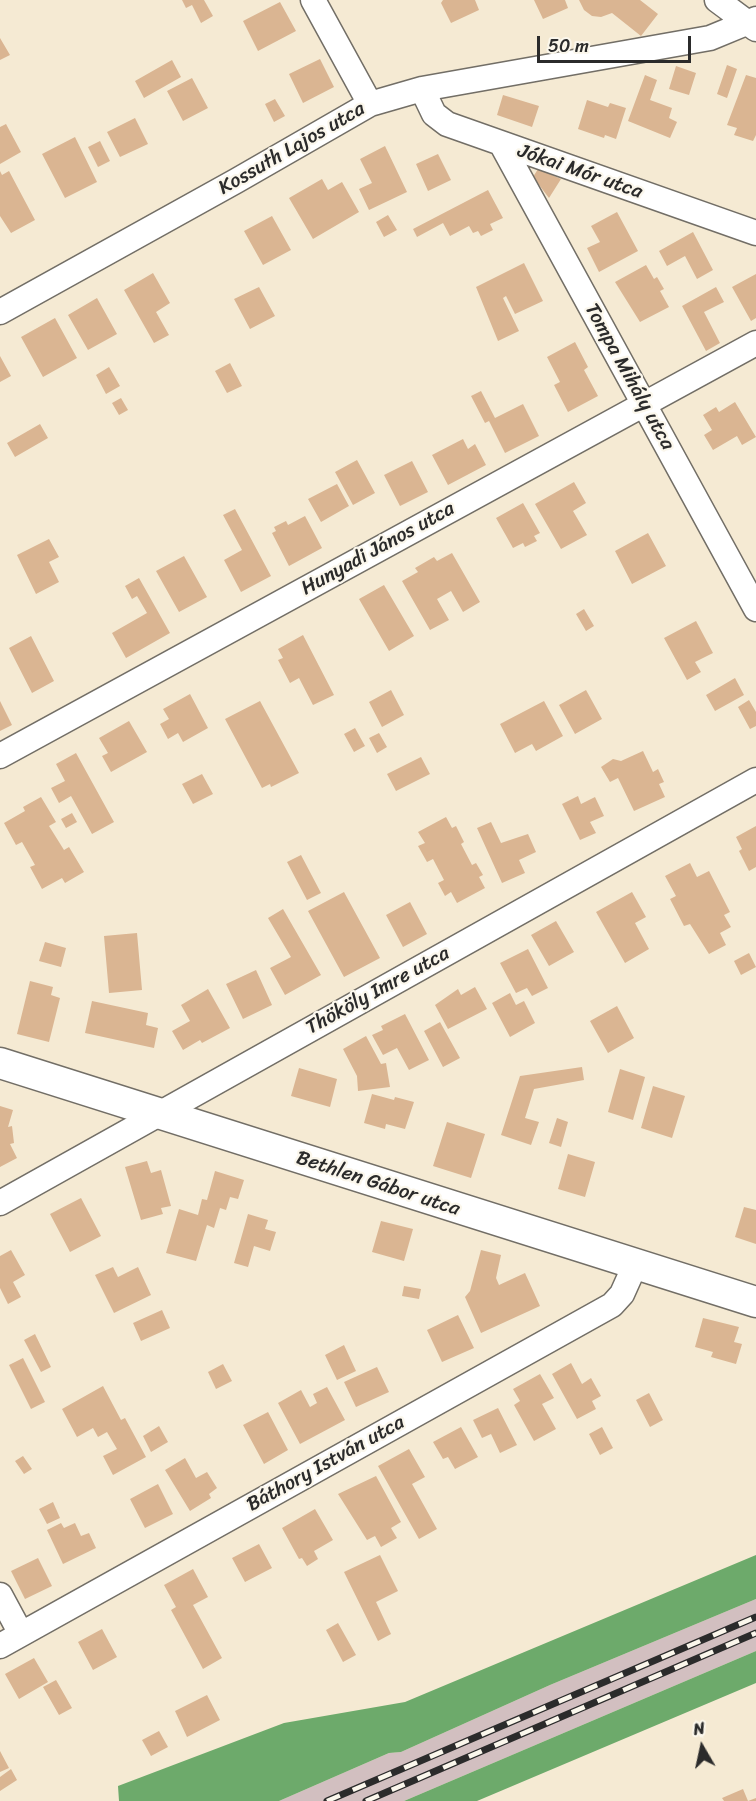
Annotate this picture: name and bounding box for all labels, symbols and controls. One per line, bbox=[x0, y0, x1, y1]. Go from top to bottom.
scale bar bbox=[540, 24, 694, 62]
text: 50 m bbox=[548, 30, 589, 62]
street label: Kossuth Lajos utca bbox=[215, 97, 369, 201]
street label: Jókai Mór utca bbox=[515, 139, 645, 205]
street label: Tompa Mihály utca bbox=[579, 300, 679, 454]
street label: Hunyadi János utca bbox=[297, 497, 459, 601]
street label: Thököly Imre utca bbox=[302, 942, 454, 1040]
street label: Bethlen Gábor utca bbox=[293, 1146, 463, 1222]
street label: Báthory István utca bbox=[243, 1411, 409, 1517]
text: N bbox=[691, 1714, 707, 1744]
north arrow bbox=[672, 1717, 732, 1777]

